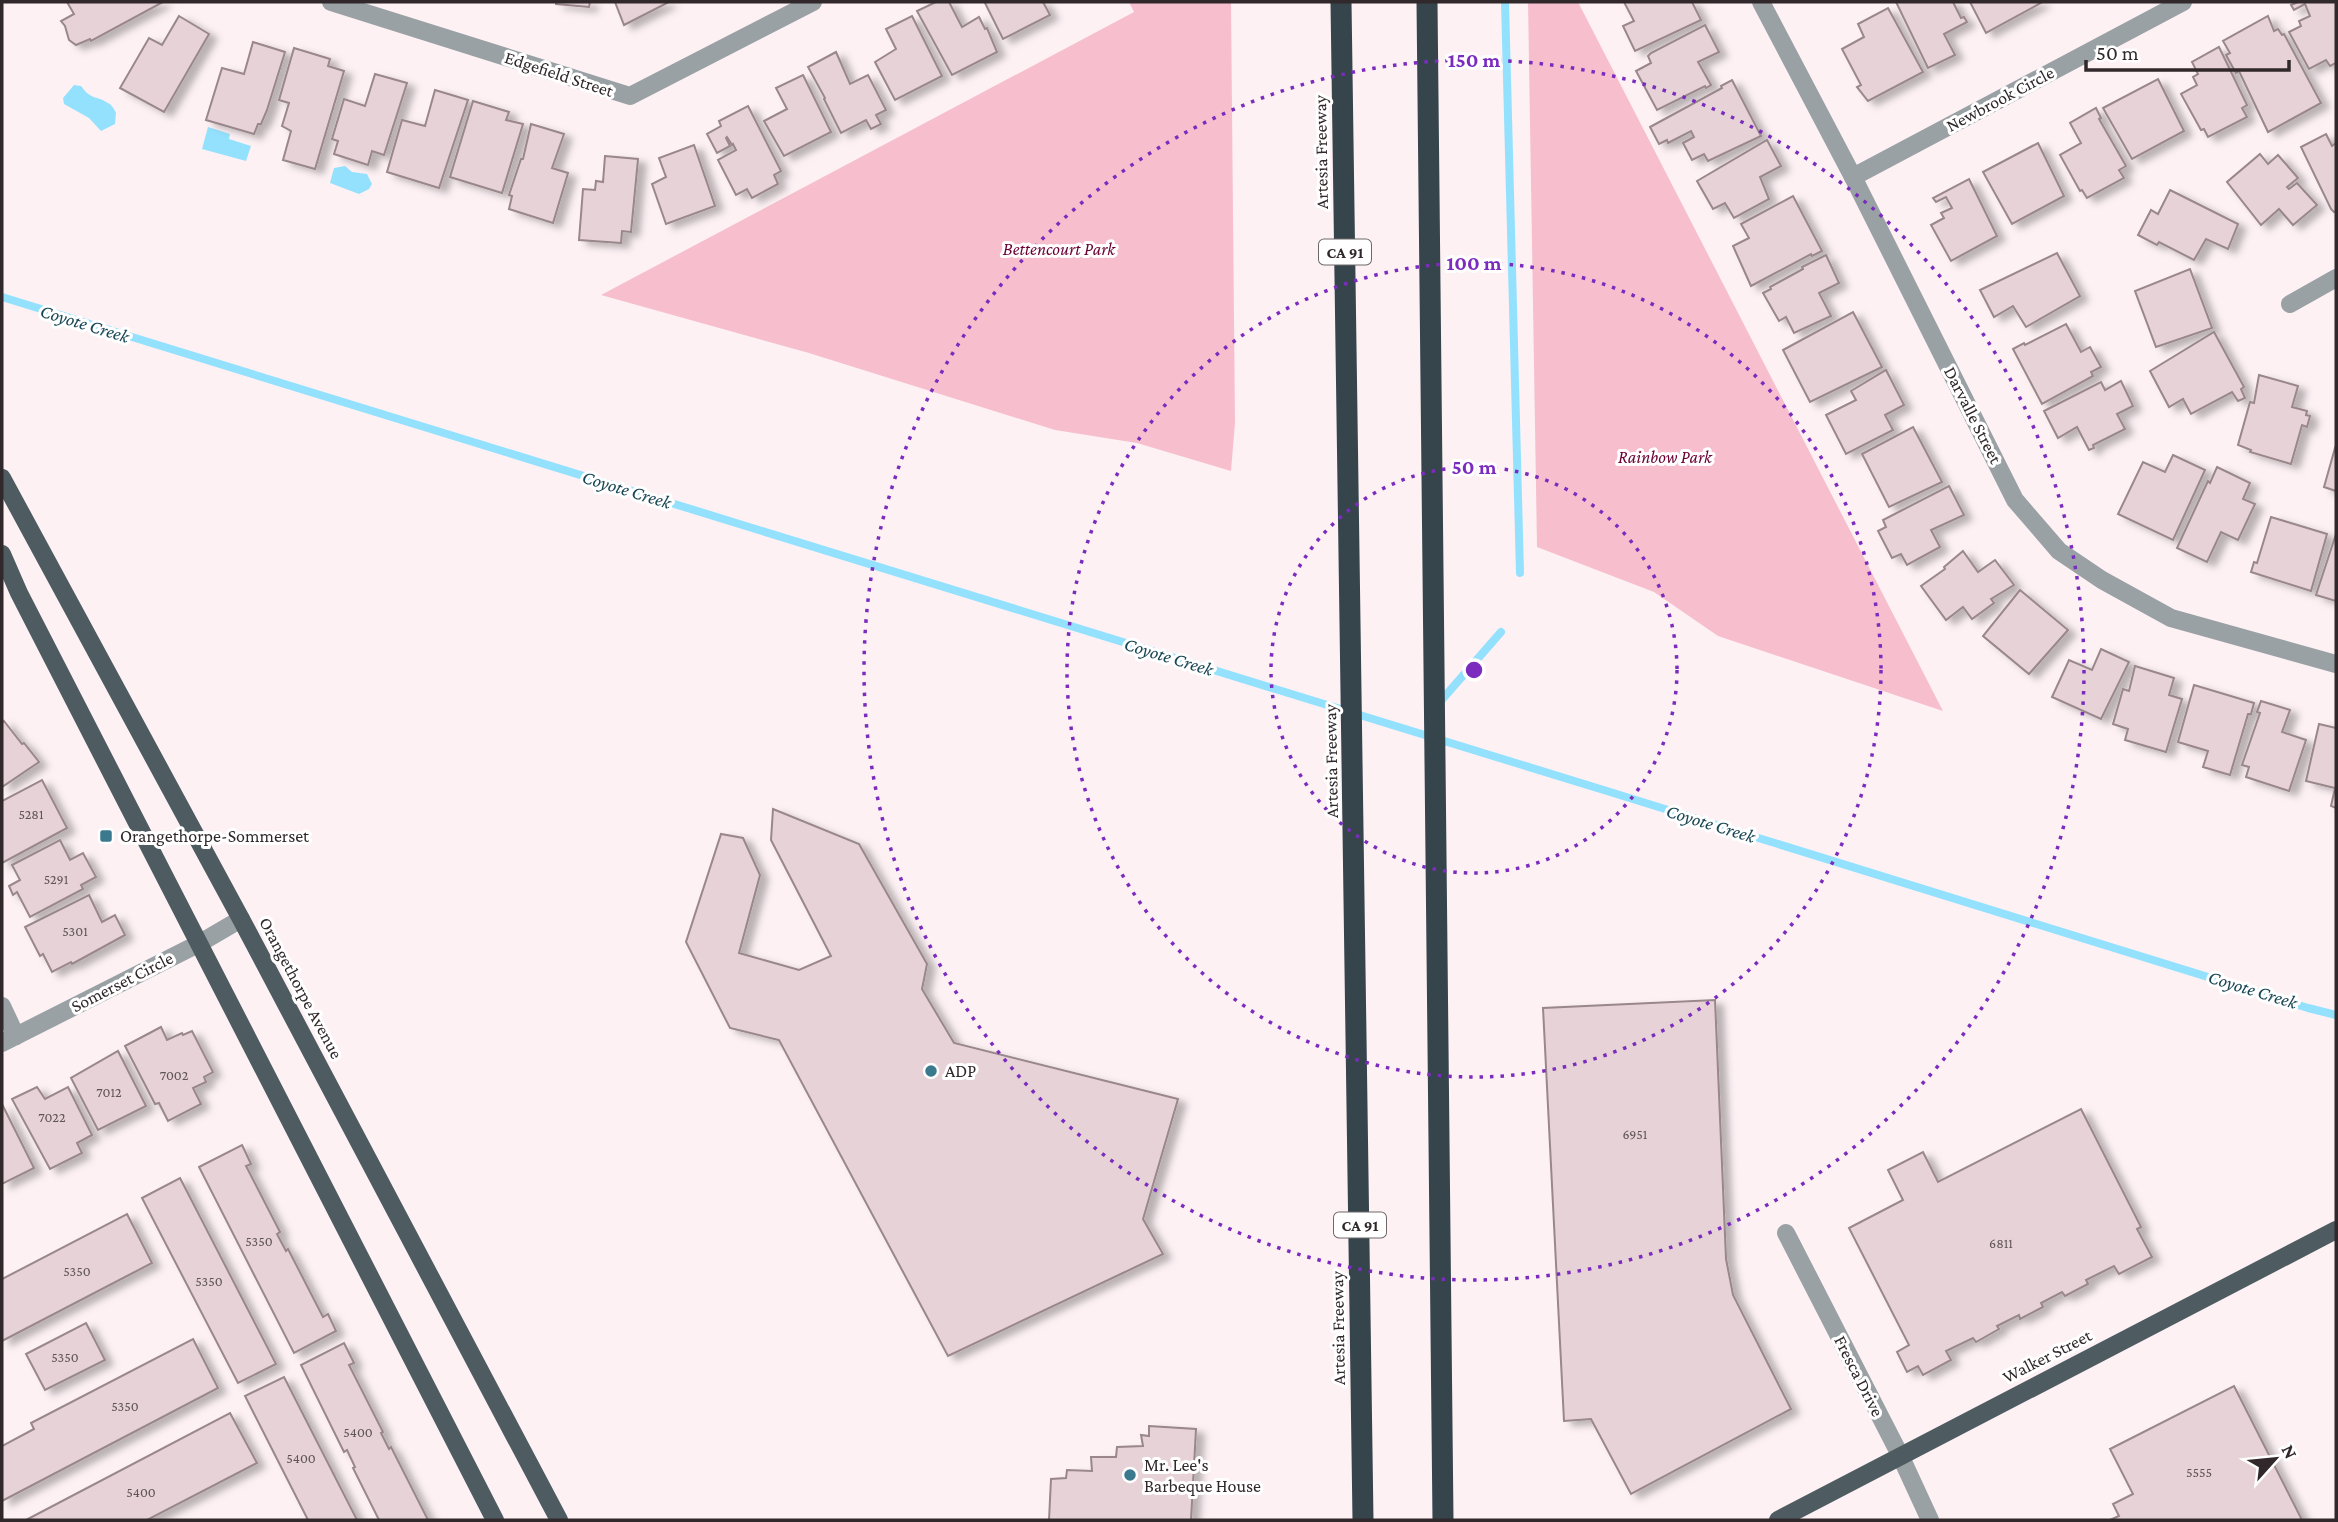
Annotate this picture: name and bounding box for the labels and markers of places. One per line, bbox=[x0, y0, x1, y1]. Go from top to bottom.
centre of rings bbox=[1462, 658, 1486, 682]
place label: Orangethorpe-Sommerset bbox=[120, 826, 310, 846]
marker: Orangethorpe-Sommerset bbox=[98, 828, 114, 844]
place label: ADP bbox=[945, 1061, 976, 1081]
marker: ADP bbox=[923, 1063, 939, 1079]
place label: Mr. Lee's Barbeque House bbox=[1144, 1455, 1261, 1496]
marker: Mr. Lee's Barbeque House bbox=[1122, 1467, 1138, 1483]

